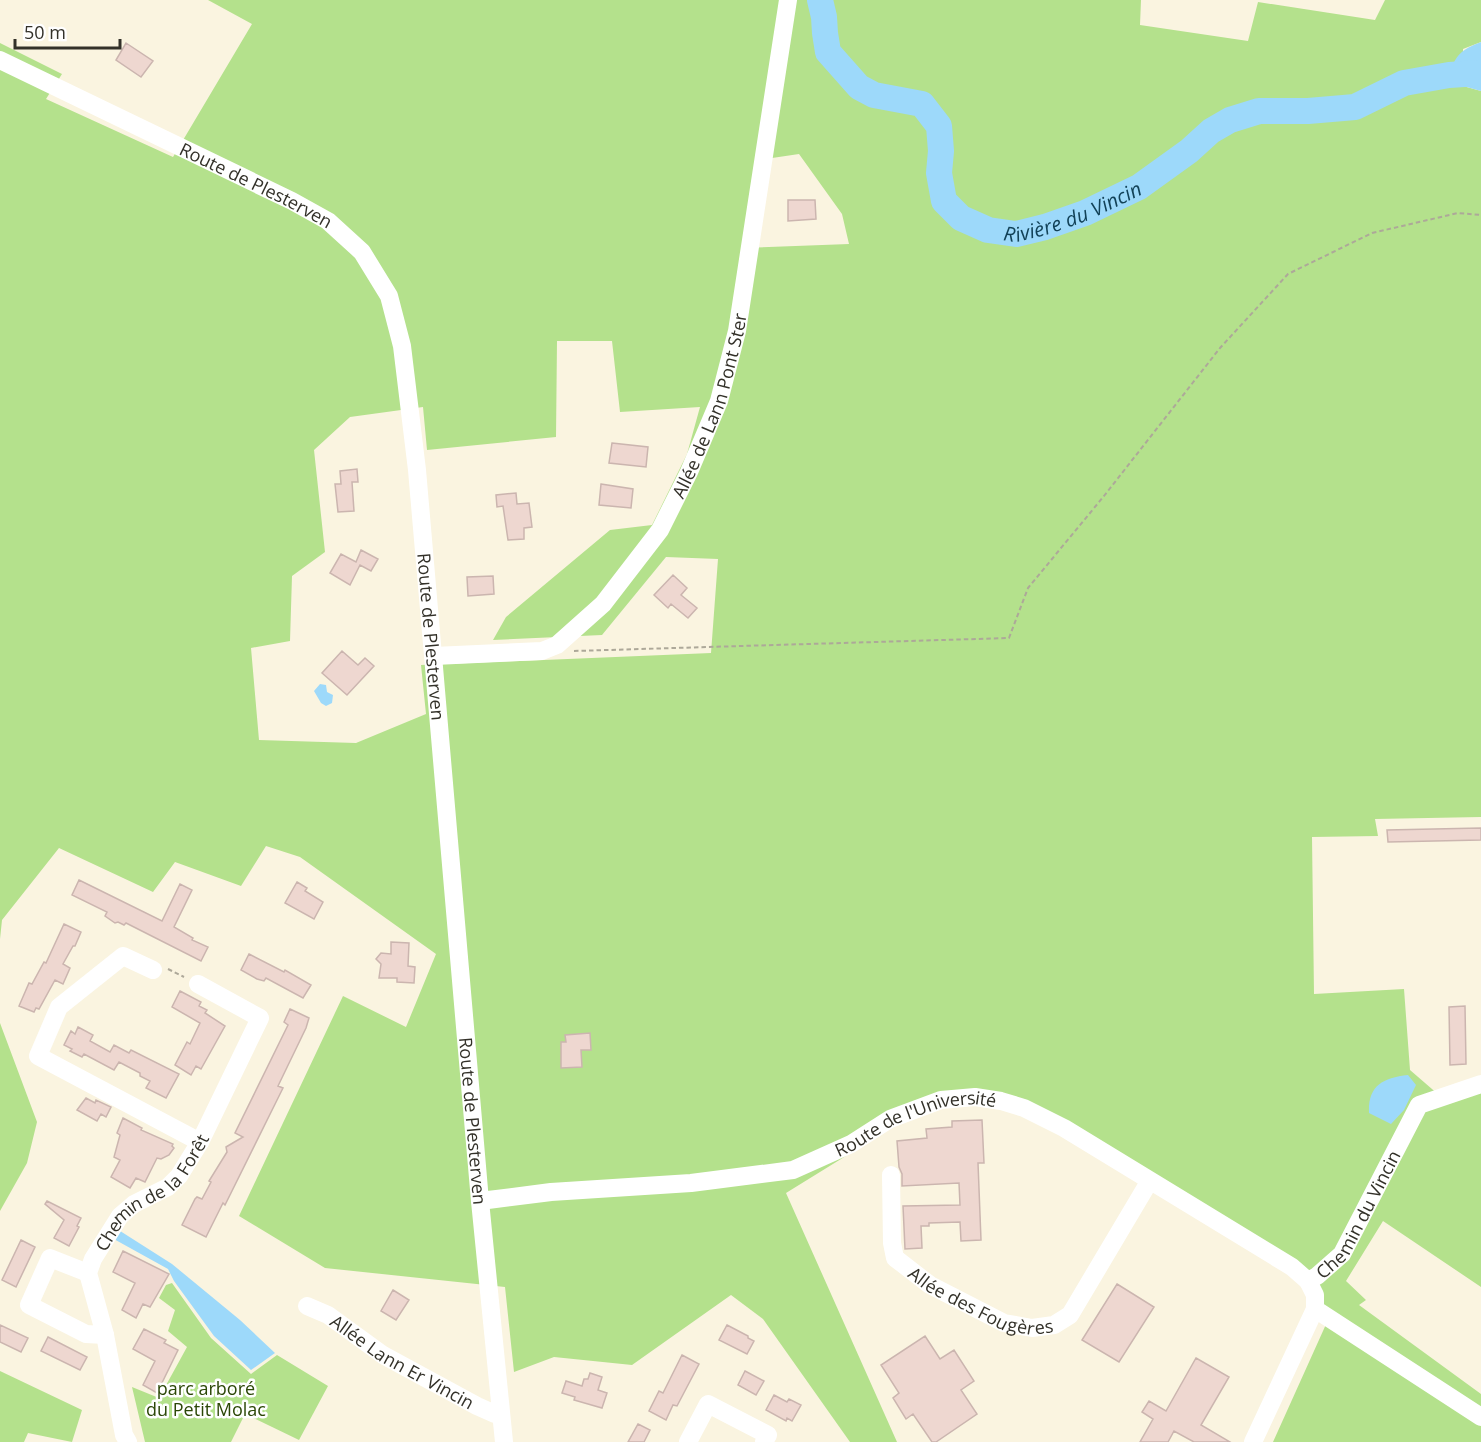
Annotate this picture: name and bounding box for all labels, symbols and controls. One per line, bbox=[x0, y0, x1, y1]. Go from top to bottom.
scale bar bbox=[15, 12, 120, 50]
text: 50 m bbox=[24, 20, 66, 44]
street label: Route de Plesterven bbox=[176, 137, 337, 233]
water label: Rivière du Vincin bbox=[1002, 174, 1146, 247]
street label: Allée de Lann Pont Ster bbox=[666, 311, 752, 502]
street label: Route de Plesterven bbox=[412, 552, 451, 722]
street label: Route de Plesterven bbox=[454, 1036, 492, 1206]
street label: Route de l'Université bbox=[831, 1085, 998, 1162]
street label: Chemin de la Forêt bbox=[89, 1130, 214, 1255]
street label: Chemin du Vincin bbox=[1311, 1146, 1406, 1284]
street label: Allée des Fougères bbox=[904, 1261, 1055, 1340]
street label: Allée Lann Er Vincin bbox=[326, 1309, 479, 1414]
park label: parc arboré du Petit Molac bbox=[146, 1376, 266, 1421]

